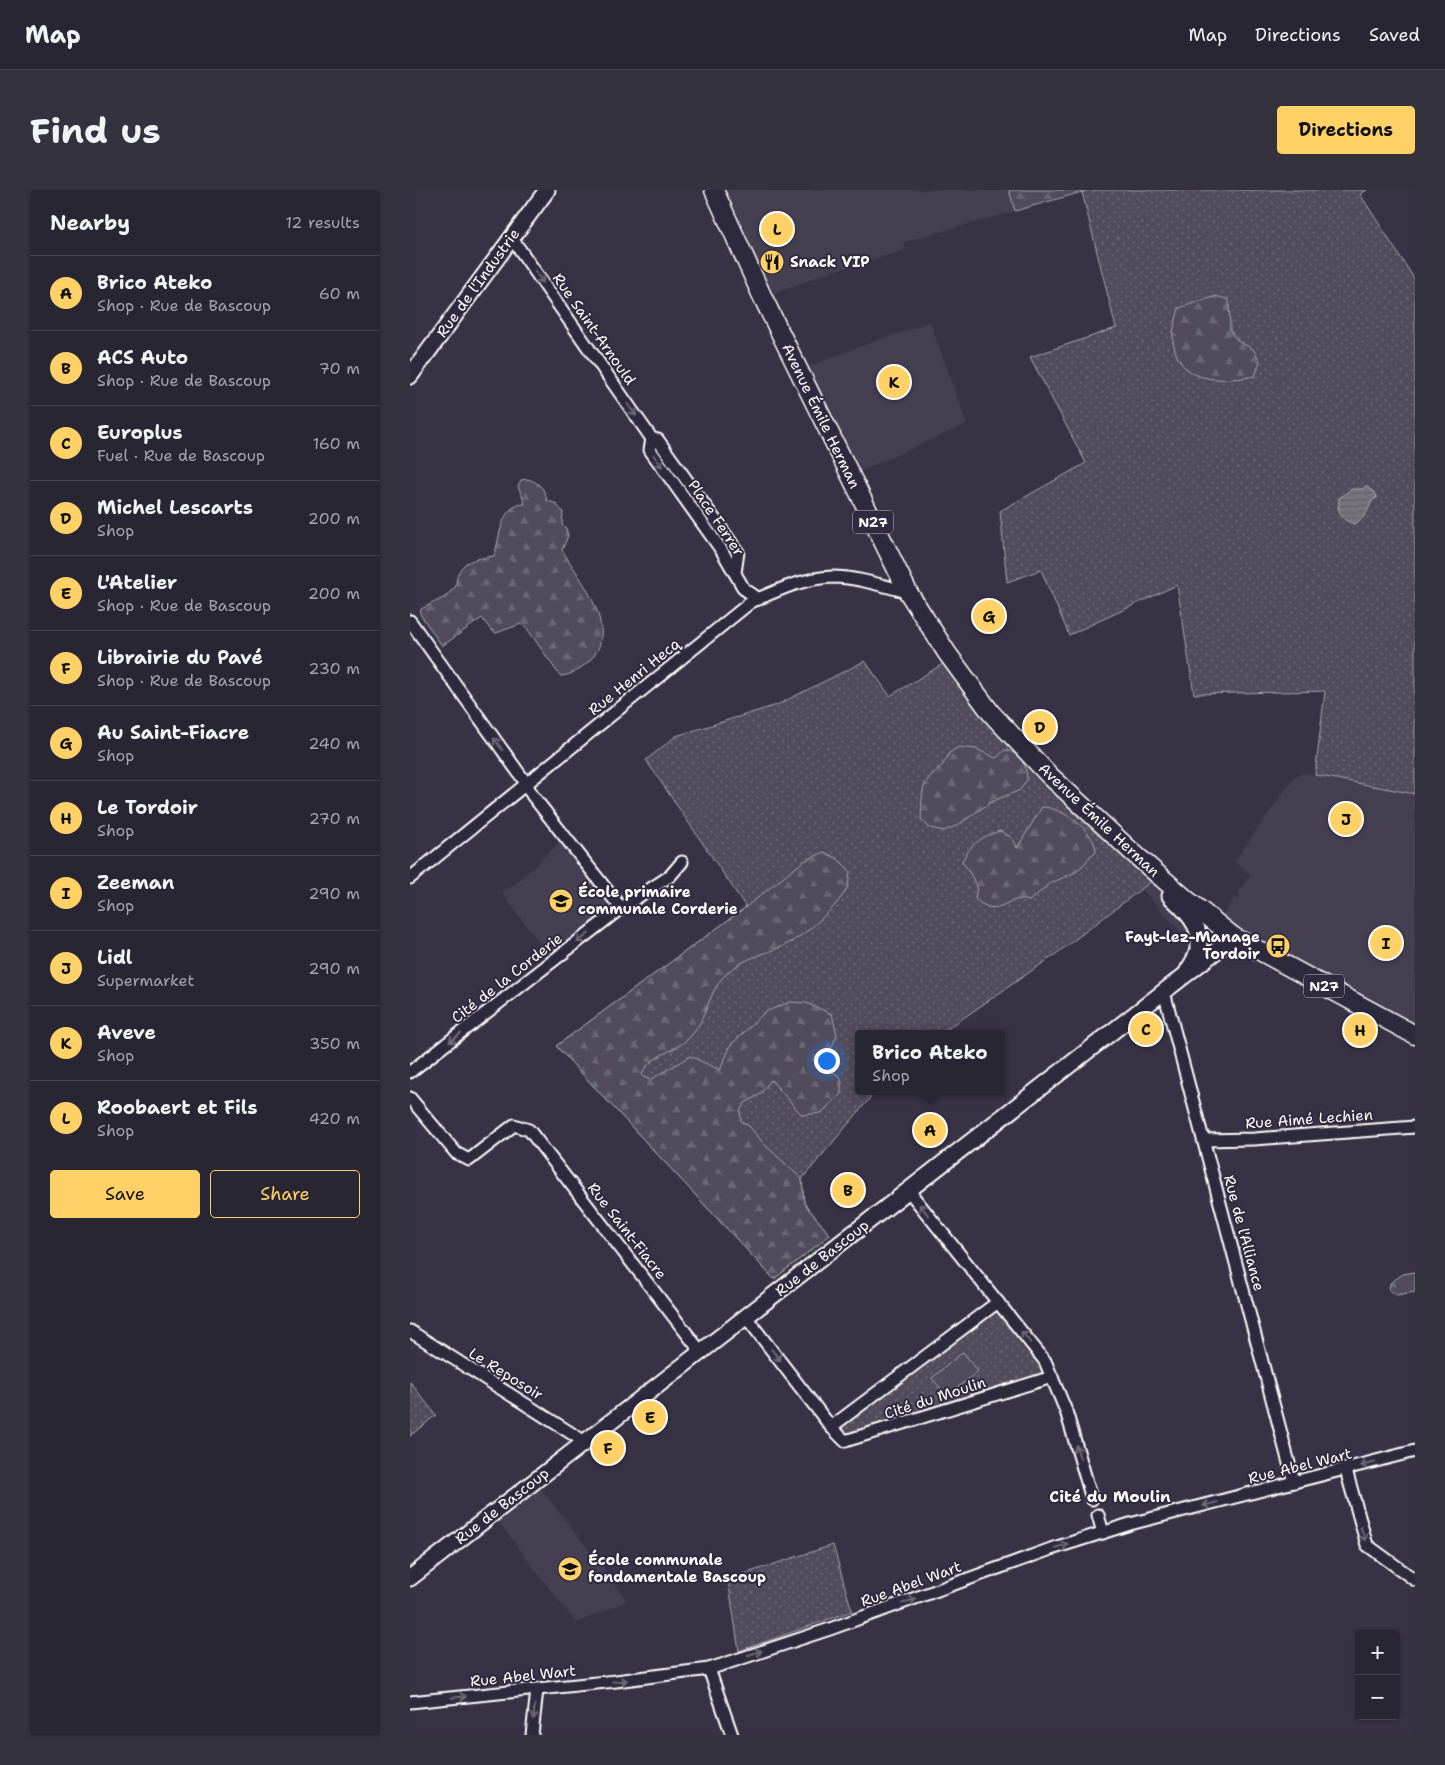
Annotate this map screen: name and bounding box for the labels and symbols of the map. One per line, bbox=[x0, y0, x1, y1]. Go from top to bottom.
pin: L bbox=[761, 210, 793, 248]
street label: Rue de l'Industrie bbox=[432, 225, 524, 341]
restaurant icon: Snack VIP bbox=[759, 249, 785, 275]
place label: Snack VIP bbox=[790, 252, 870, 272]
street label: Rue Saint-Arnould bbox=[548, 269, 640, 389]
one-way arrow bbox=[534, 270, 544, 284]
street label: Avenue Émile Herman bbox=[777, 340, 866, 492]
pin: K bbox=[878, 363, 910, 401]
one-way arrow bbox=[627, 403, 637, 417]
one-way arrow bbox=[653, 454, 664, 467]
street label: Place Ferrer bbox=[683, 476, 749, 560]
road number: N27 bbox=[853, 511, 893, 534]
pin: G bbox=[973, 597, 1005, 635]
street label: Rue Henri Hecq bbox=[584, 633, 685, 720]
pin: D bbox=[1024, 708, 1056, 746]
one-way arrow bbox=[493, 737, 503, 751]
street label: Avenue Émile Herman bbox=[1034, 758, 1165, 882]
pin: J bbox=[1330, 800, 1362, 838]
place label: École primaire communale Corderie bbox=[578, 881, 738, 919]
school or university icon: École primaire communale Corderie bbox=[548, 888, 574, 914]
pin: I bbox=[1370, 924, 1402, 962]
place label: Fayt-lez-Manage Tordoir bbox=[1125, 927, 1260, 964]
street label: Cité de la Corderie bbox=[447, 928, 567, 1028]
one-way arrow bbox=[576, 933, 590, 943]
bus stop icon: Fayt-lez-Manage Tordoir bbox=[1265, 933, 1291, 959]
road number: N27 bbox=[1304, 974, 1344, 998]
pin: C bbox=[1130, 1010, 1162, 1048]
pin: H bbox=[1344, 1011, 1376, 1049]
one-way arrow bbox=[449, 1032, 462, 1043]
your location bbox=[814, 1048, 840, 1074]
street label: Rue Aimé Lechien bbox=[1245, 1105, 1373, 1133]
pin: A bbox=[914, 1111, 946, 1149]
pin: B bbox=[832, 1171, 864, 1209]
street label: Rue de l'Alliance bbox=[1219, 1173, 1269, 1293]
street label: Rue Saint-Fiacre bbox=[583, 1179, 671, 1283]
one-way arrow bbox=[919, 1204, 930, 1217]
street label: Rue de Bascoup bbox=[771, 1215, 873, 1301]
one-way arrow bbox=[1020, 1330, 1031, 1343]
street label: Le Reposoir bbox=[465, 1343, 547, 1405]
one-way arrow bbox=[770, 1348, 781, 1361]
street label: Cité du Moulin bbox=[882, 1372, 988, 1424]
pin: E bbox=[634, 1398, 666, 1436]
pin: F bbox=[592, 1429, 624, 1467]
street label: Rue Abel Wart bbox=[1246, 1443, 1354, 1489]
one-way arrow bbox=[1073, 1444, 1083, 1460]
one-way arrow bbox=[1361, 1460, 1377, 1469]
street label: Rue de Bascoup bbox=[451, 1463, 553, 1549]
district label: Cité du Moulin bbox=[1049, 1486, 1171, 1507]
one-way arrow bbox=[1203, 1500, 1219, 1509]
one-way arrow bbox=[1359, 1526, 1368, 1541]
one-way arrow bbox=[1053, 1540, 1069, 1550]
place label: École communale fondamentale Bascoup bbox=[588, 1549, 766, 1587]
school or university icon: École communale fondamentale Bascoup bbox=[557, 1556, 583, 1582]
street label: Rue Abel Wart bbox=[858, 1556, 964, 1612]
one-way arrow bbox=[900, 1596, 916, 1605]
one-way arrow bbox=[746, 1648, 762, 1658]
street label: Rue Abel Wart bbox=[469, 1661, 577, 1691]
one-way arrow bbox=[612, 1676, 628, 1686]
one-way arrow bbox=[450, 1693, 466, 1702]
one-way arrow bbox=[529, 1704, 539, 1720]

